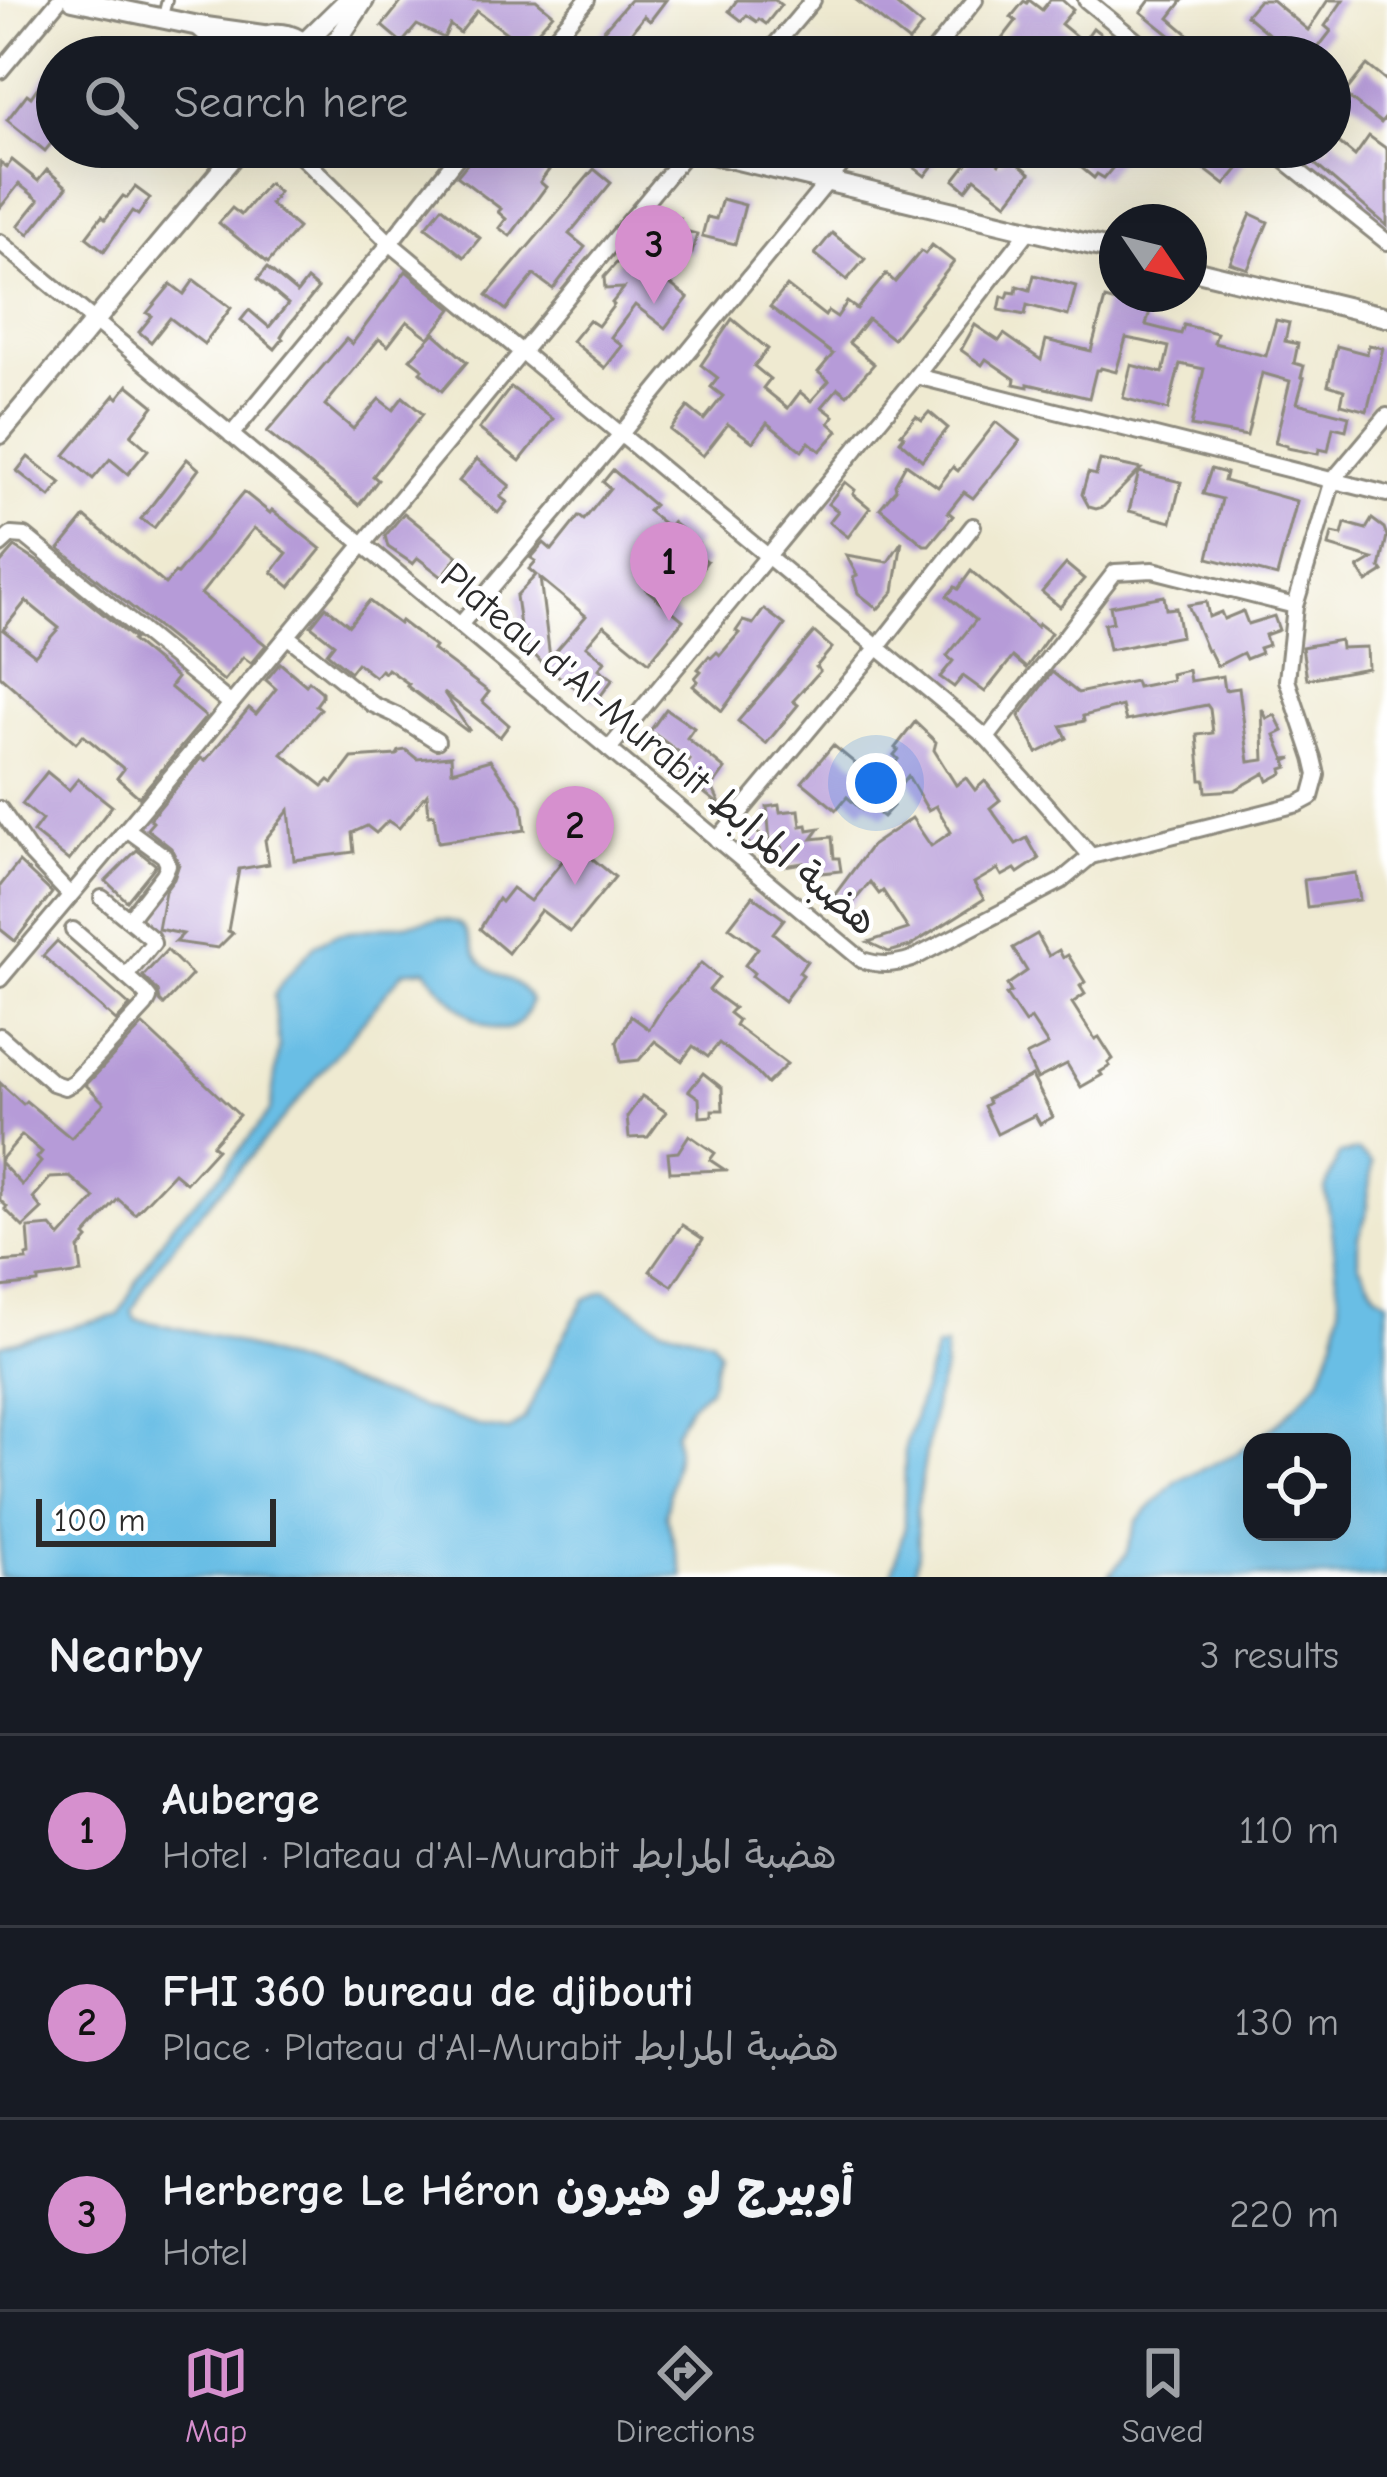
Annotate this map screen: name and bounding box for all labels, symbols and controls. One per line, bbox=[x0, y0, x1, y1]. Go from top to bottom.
search box bbox=[36, 36, 1351, 168]
icon: search bbox=[78, 69, 144, 135]
text: Search here bbox=[174, 76, 408, 128]
north arrow bbox=[1099, 204, 1207, 312]
pin: 3 bbox=[615, 205, 693, 304]
pin: 1 bbox=[630, 522, 708, 621]
street label: Plateau d'Al-Murabit هضبة المرابط bbox=[432, 553, 886, 945]
your location bbox=[846, 753, 906, 813]
pin: 2 bbox=[536, 786, 614, 885]
map controls bbox=[1243, 1433, 1351, 1541]
button: locate bbox=[1243, 1433, 1351, 1541]
scale bar bbox=[36, 1493, 276, 1546]
text: 100 m bbox=[54, 1501, 146, 1539]
text: Nearby bbox=[48, 1626, 202, 1685]
text: 3 results bbox=[1200, 1633, 1339, 1678]
text: Auberge bbox=[162, 1773, 319, 1825]
text: 1 bbox=[79, 1808, 95, 1853]
text: 110 m bbox=[1239, 1808, 1339, 1853]
text: Hotel · Plateau d'Al-Murabit هضبة المرابط bbox=[162, 1833, 837, 1878]
text: FHI 360 bureau de djibouti bbox=[162, 1965, 694, 2017]
text: 2 bbox=[77, 2000, 97, 2045]
text: 130 m bbox=[1235, 2000, 1339, 2045]
text: Place · Plateau d'Al-Murabit هضبة المرابط bbox=[162, 2025, 839, 2070]
text: Herberge Le Héron أوبيرج لو هيرون bbox=[162, 2164, 853, 2216]
text: 3 bbox=[77, 2192, 97, 2237]
text: 220 m bbox=[1229, 2192, 1339, 2237]
text: Hotel bbox=[162, 2230, 249, 2275]
tab: Map bbox=[183, 2340, 249, 2450]
tab: Directions bbox=[616, 2340, 755, 2450]
tab: Saved bbox=[1121, 2340, 1204, 2450]

